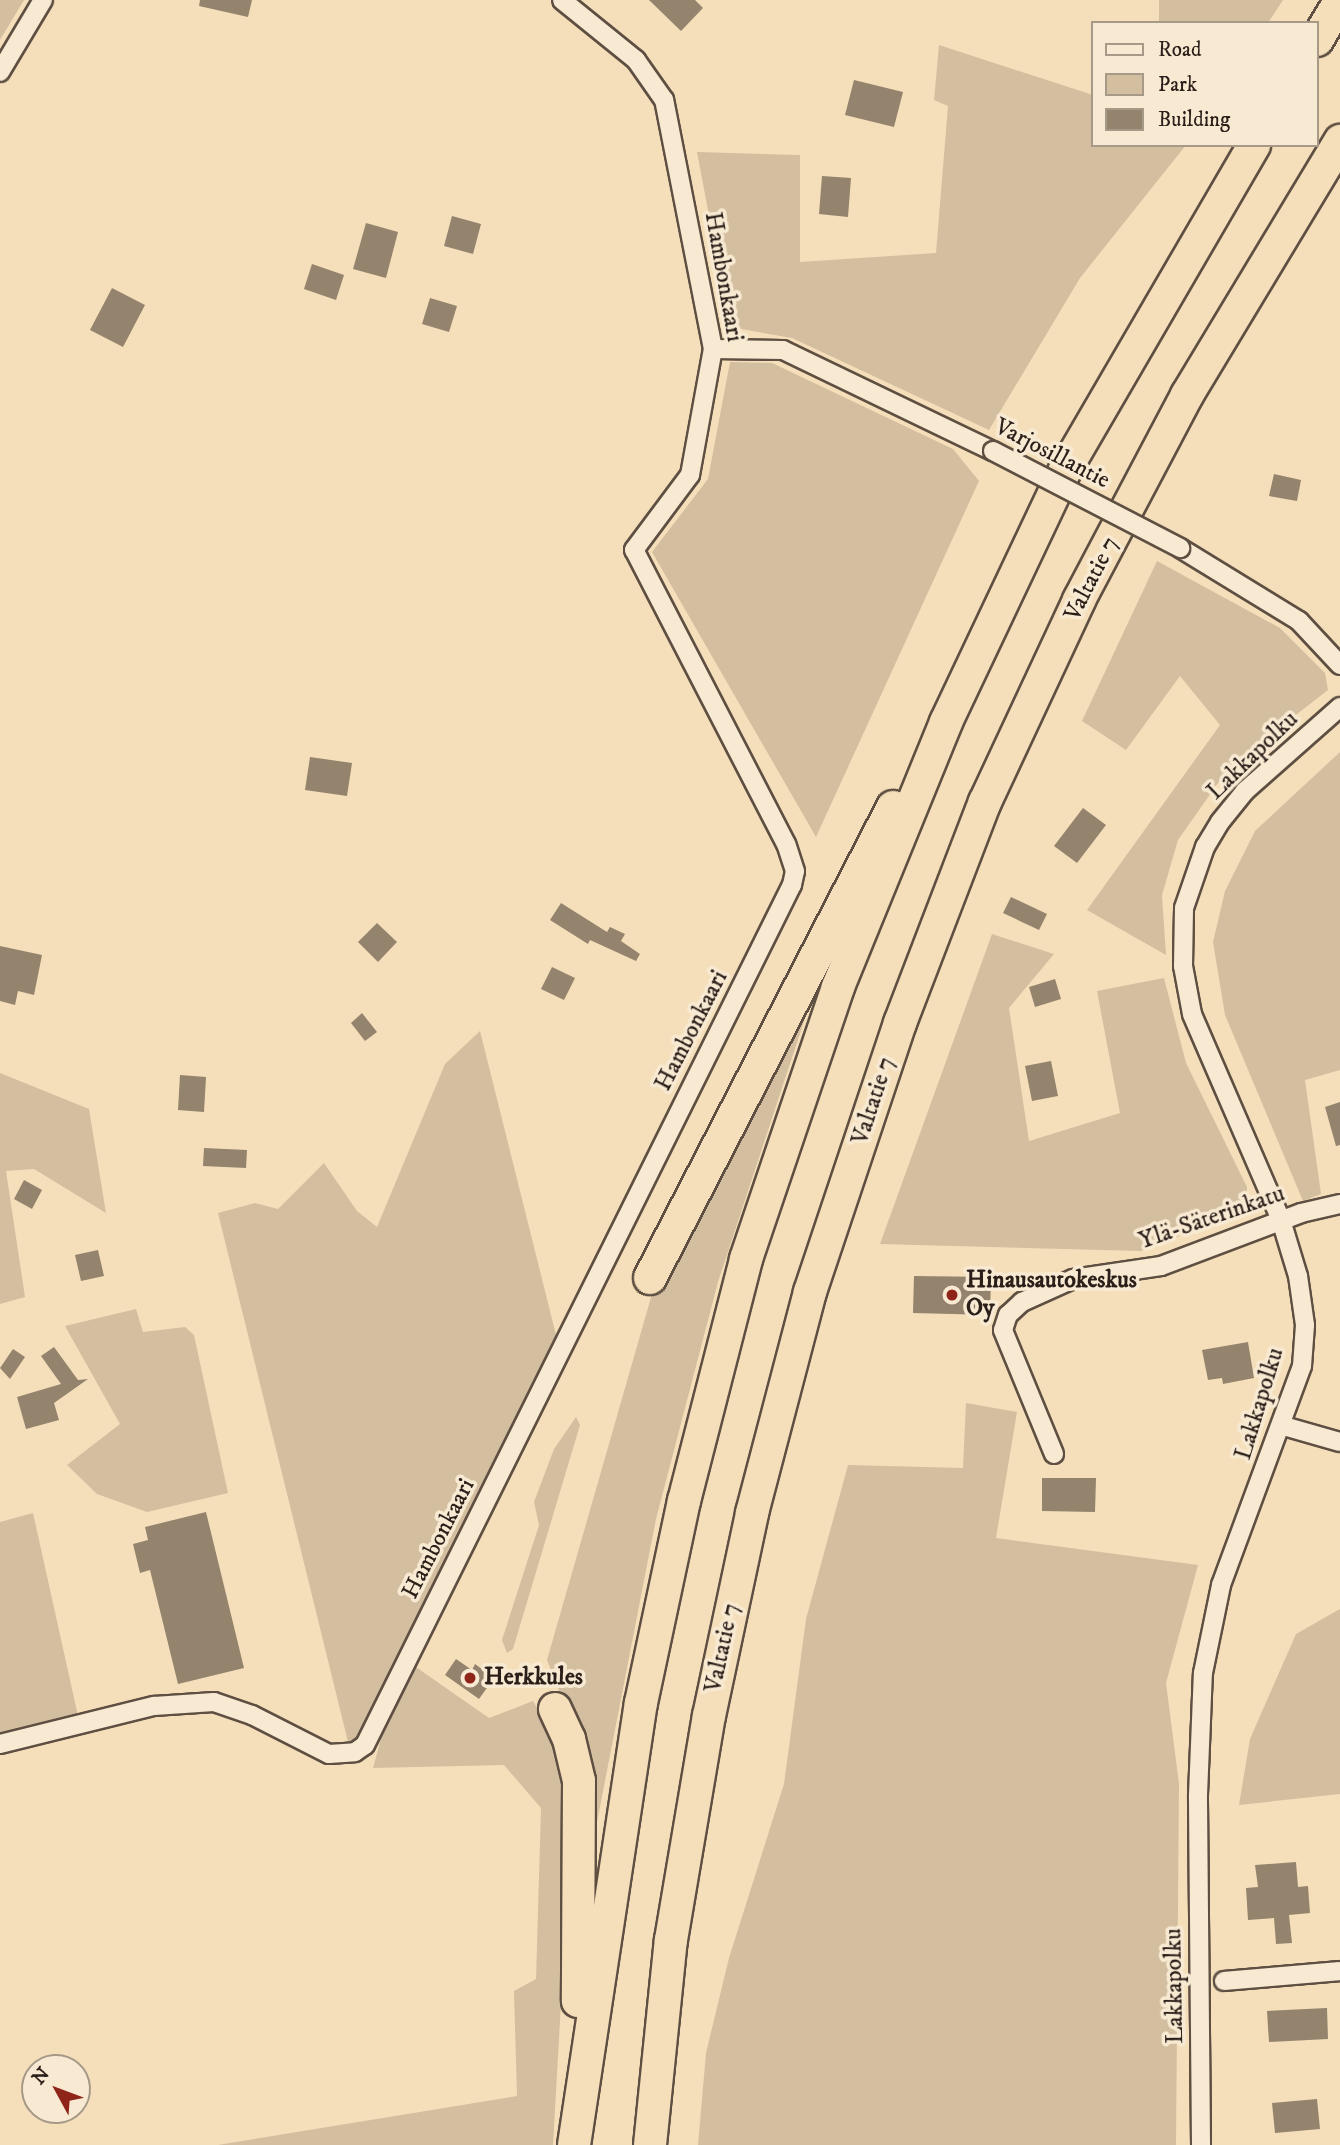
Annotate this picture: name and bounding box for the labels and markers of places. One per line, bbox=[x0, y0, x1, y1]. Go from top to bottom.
place label: Hinausautokeskus Oy bbox=[966, 1267, 1137, 1323]
marker: Hinausautokeskus Oy bbox=[944, 1287, 960, 1303]
place label: Herkkules bbox=[484, 1664, 583, 1692]
marker: Herkkules bbox=[462, 1670, 478, 1686]

